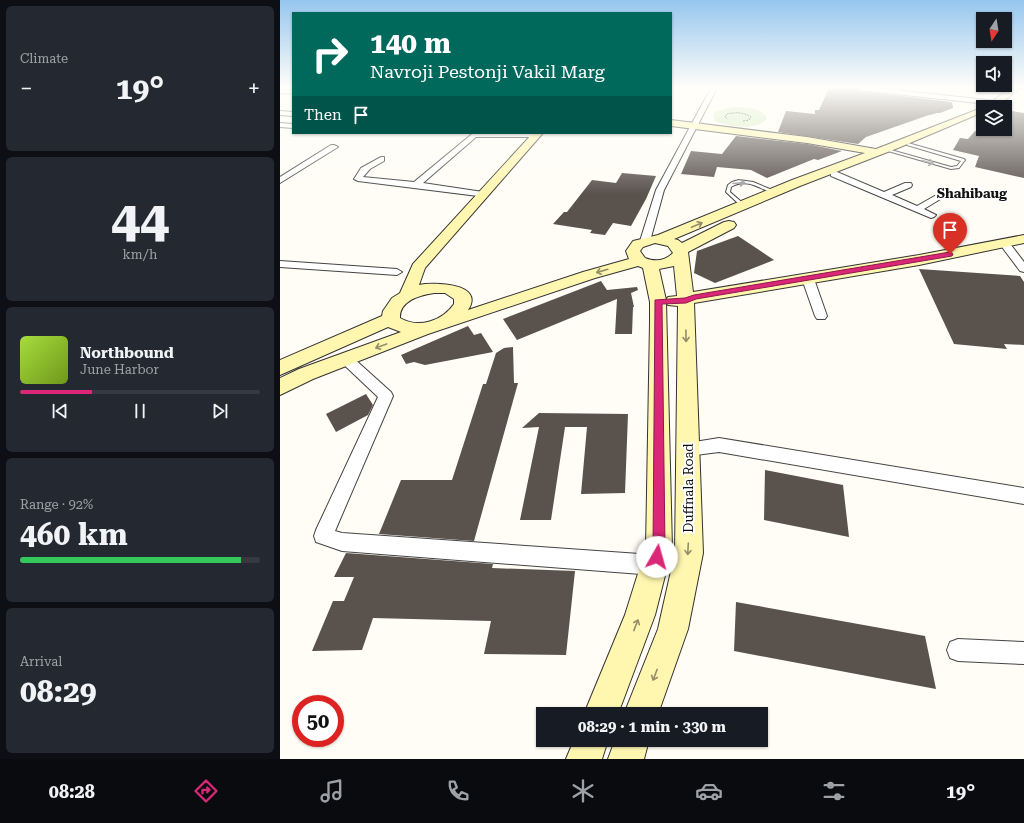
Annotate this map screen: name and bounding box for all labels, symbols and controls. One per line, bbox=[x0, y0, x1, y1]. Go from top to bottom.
north arrow bbox=[976, 12, 1012, 48]
map controls bbox=[976, 12, 1012, 136]
text: 140 m bbox=[370, 27, 451, 60]
icon: right bbox=[304, 28, 356, 80]
text: Climate bbox=[20, 51, 68, 66]
button: sound bbox=[976, 56, 1012, 92]
text: Navroji Pestonji Vakil Marg bbox=[370, 61, 605, 82]
text: 19° bbox=[116, 71, 164, 106]
text: − bbox=[20, 76, 32, 101]
text: + bbox=[248, 76, 260, 101]
button: layers bbox=[976, 100, 1012, 136]
icon: arrive bbox=[350, 104, 372, 126]
text: Then bbox=[304, 106, 342, 124]
one-way arrow bbox=[921, 159, 934, 166]
one-way arrow bbox=[732, 179, 745, 186]
district label: Shahibaug bbox=[937, 186, 1007, 201]
text: 44 bbox=[111, 190, 169, 251]
pin bbox=[933, 213, 967, 254]
icon: arrive bbox=[939, 219, 961, 241]
one-way arrow bbox=[691, 220, 703, 228]
text: km/h bbox=[123, 247, 157, 262]
one-way arrow bbox=[595, 268, 608, 275]
one-way arrow bbox=[683, 329, 690, 342]
one-way arrow bbox=[375, 343, 387, 351]
text: Northbound bbox=[80, 344, 174, 362]
text: June Harbor bbox=[80, 362, 159, 377]
icon: previous bbox=[49, 400, 71, 422]
icon: pause bbox=[129, 400, 151, 422]
icon: next bbox=[209, 400, 231, 422]
street label: Duffnala Road bbox=[681, 443, 696, 533]
text: Range · 92% bbox=[20, 497, 93, 512]
text: 460 km bbox=[20, 517, 128, 552]
position arrow bbox=[636, 536, 678, 578]
one-way arrow bbox=[685, 543, 692, 556]
one-way arrow bbox=[632, 620, 640, 632]
text: Arrival bbox=[20, 654, 62, 669]
one-way arrow bbox=[651, 668, 659, 680]
text: 08:29 bbox=[20, 674, 97, 709]
speed limit sign: 50 bbox=[292, 695, 344, 747]
text: 08:29 · 1 min · 330 m bbox=[578, 718, 726, 736]
icon: directions bbox=[192, 777, 220, 805]
icon: music bbox=[318, 777, 346, 805]
icon: phone bbox=[444, 777, 472, 805]
icon: climate bbox=[569, 777, 597, 805]
icon: car bbox=[695, 777, 723, 805]
icon: filters bbox=[820, 777, 848, 805]
text: 08:28 bbox=[49, 781, 95, 802]
text: 19° bbox=[946, 781, 975, 802]

